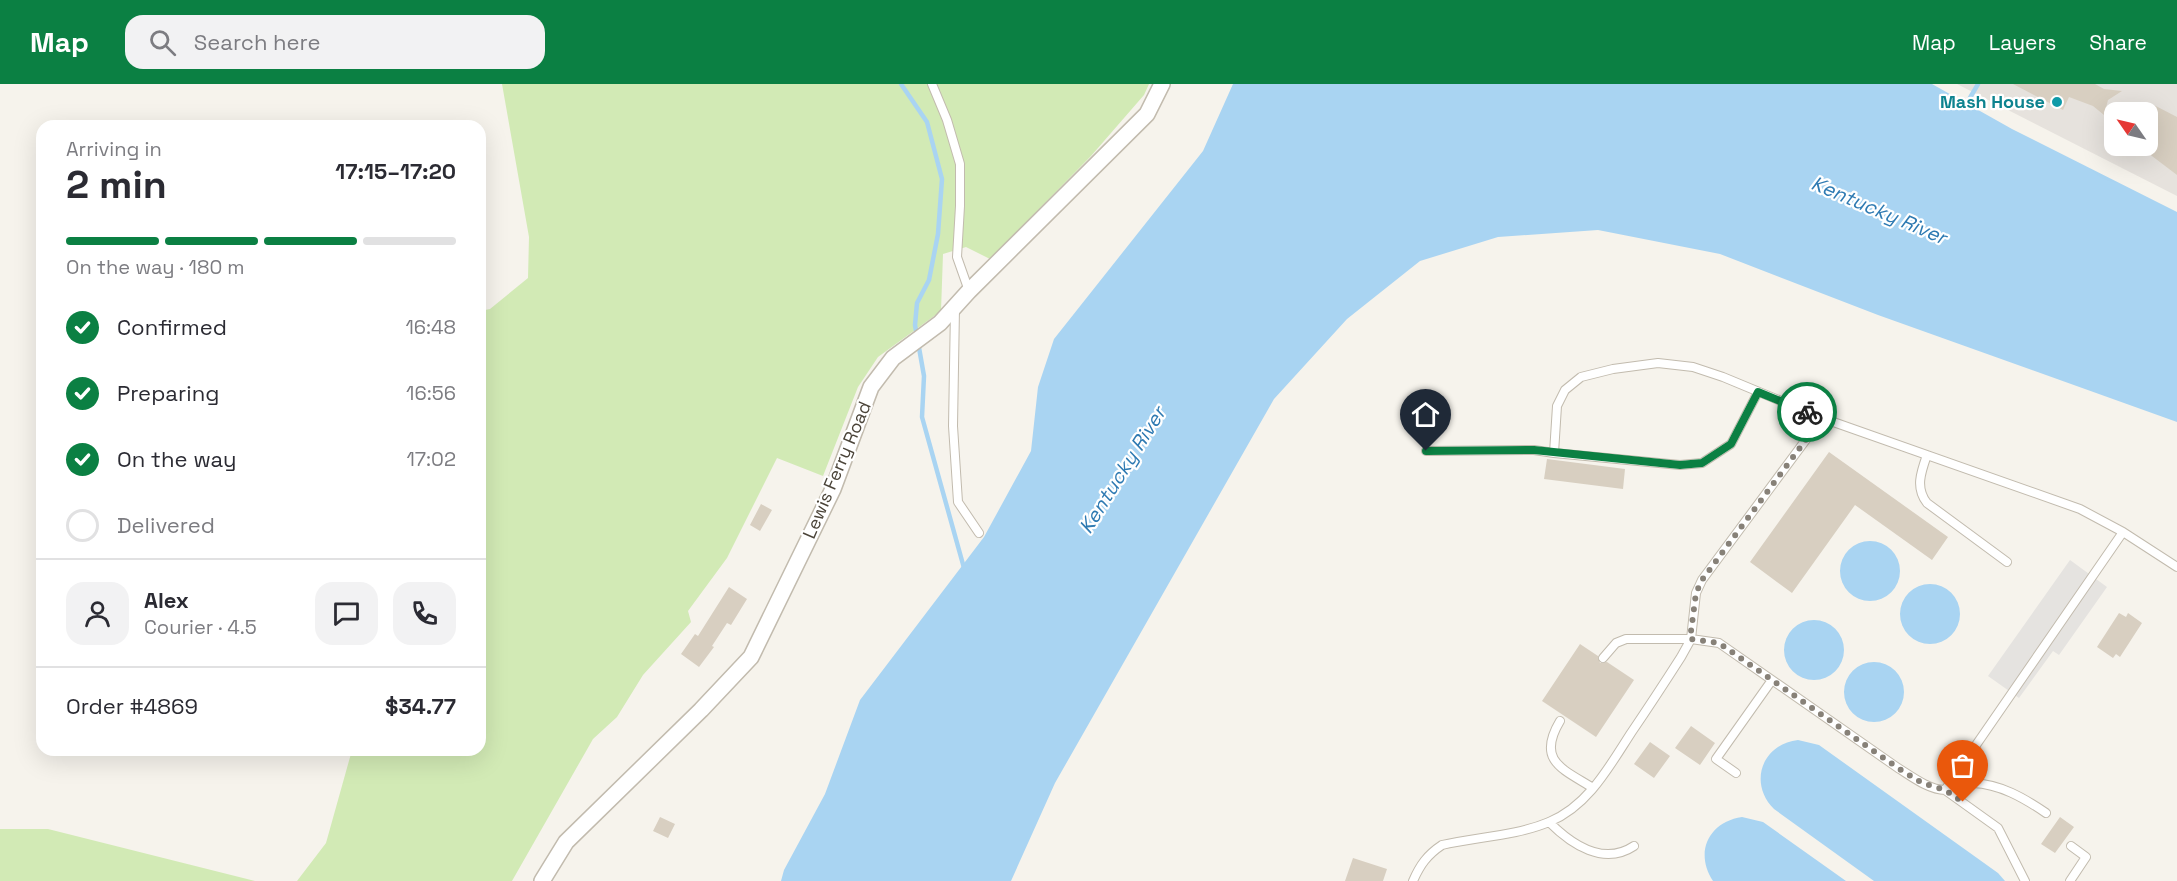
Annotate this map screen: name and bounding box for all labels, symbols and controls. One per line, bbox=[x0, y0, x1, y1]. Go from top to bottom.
search box bbox=[125, 15, 545, 69]
text: Map bbox=[30, 24, 89, 60]
icon: search bbox=[146, 26, 179, 59]
text: Search here bbox=[194, 28, 321, 56]
text: Map bbox=[1912, 29, 1956, 56]
text: Layers bbox=[1989, 29, 2056, 56]
text: Share bbox=[2089, 29, 2147, 56]
place label: Mash House bbox=[1940, 90, 2045, 113]
marker: Mash House bbox=[2050, 95, 2064, 109]
north arrow bbox=[2104, 102, 2158, 156]
map controls bbox=[2104, 102, 2158, 156]
text: Arriving in bbox=[66, 136, 162, 162]
text: 17:15–17:20 bbox=[335, 157, 456, 185]
text: 2 min bbox=[66, 160, 167, 209]
water label: Kentucky River bbox=[1807, 170, 1953, 251]
text: On the way · 180 m bbox=[66, 254, 245, 280]
icon: check bbox=[66, 311, 99, 344]
text: Confirmed bbox=[117, 313, 227, 341]
text: 16:48 bbox=[405, 314, 456, 340]
icon: check bbox=[66, 377, 99, 410]
text: Preparing bbox=[117, 379, 219, 407]
text: 16:56 bbox=[406, 380, 456, 406]
courier bbox=[1777, 382, 1837, 442]
pin bbox=[1400, 389, 1451, 451]
icon: bike bbox=[1791, 396, 1824, 429]
street label: Lewis Ferry Road bbox=[797, 398, 876, 542]
icon: home bbox=[1409, 398, 1442, 431]
water label: Kentucky River bbox=[1073, 400, 1173, 538]
icon: check bbox=[66, 443, 99, 476]
text: On the way bbox=[117, 445, 236, 473]
text: 17:02 bbox=[406, 446, 456, 472]
text: Delivered bbox=[117, 511, 215, 539]
button: person bbox=[66, 582, 129, 645]
button: chat bbox=[315, 582, 378, 645]
button: phone bbox=[393, 582, 456, 645]
text: Alex bbox=[144, 586, 189, 614]
text: Courier · 4.5 bbox=[144, 614, 257, 640]
text: Order #4869 bbox=[66, 692, 198, 720]
text: $34.77 bbox=[385, 692, 456, 720]
pin bbox=[1937, 740, 1988, 802]
icon: bag bbox=[1946, 749, 1979, 782]

